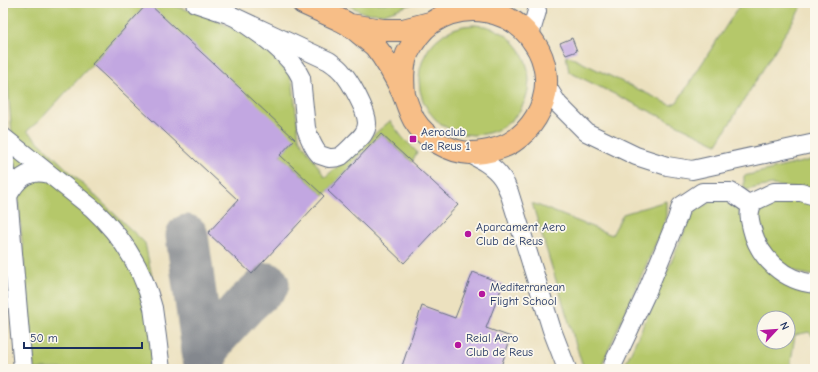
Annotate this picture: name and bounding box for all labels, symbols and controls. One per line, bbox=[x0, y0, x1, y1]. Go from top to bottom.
place label: Aeroclub de Reus 1 bbox=[421, 125, 471, 153]
marker: Aeroclub de Reus 1 bbox=[408, 134, 418, 144]
place label: Aparcament Aero Club de Reus bbox=[476, 220, 566, 248]
marker: Aparcament Aero Club de Reus bbox=[463, 229, 473, 239]
place label: Mediterranean Flight School bbox=[490, 280, 565, 308]
marker: Mediterranean Flight School bbox=[477, 289, 487, 299]
north arrow bbox=[756, 310, 796, 350]
text: N bbox=[777, 320, 792, 332]
scale bar bbox=[24, 324, 142, 350]
text: 50 m bbox=[30, 331, 58, 345]
place label: Reial Aero Club de Reus bbox=[466, 331, 533, 359]
marker: Reial Aero Club de Reus bbox=[453, 340, 463, 350]

